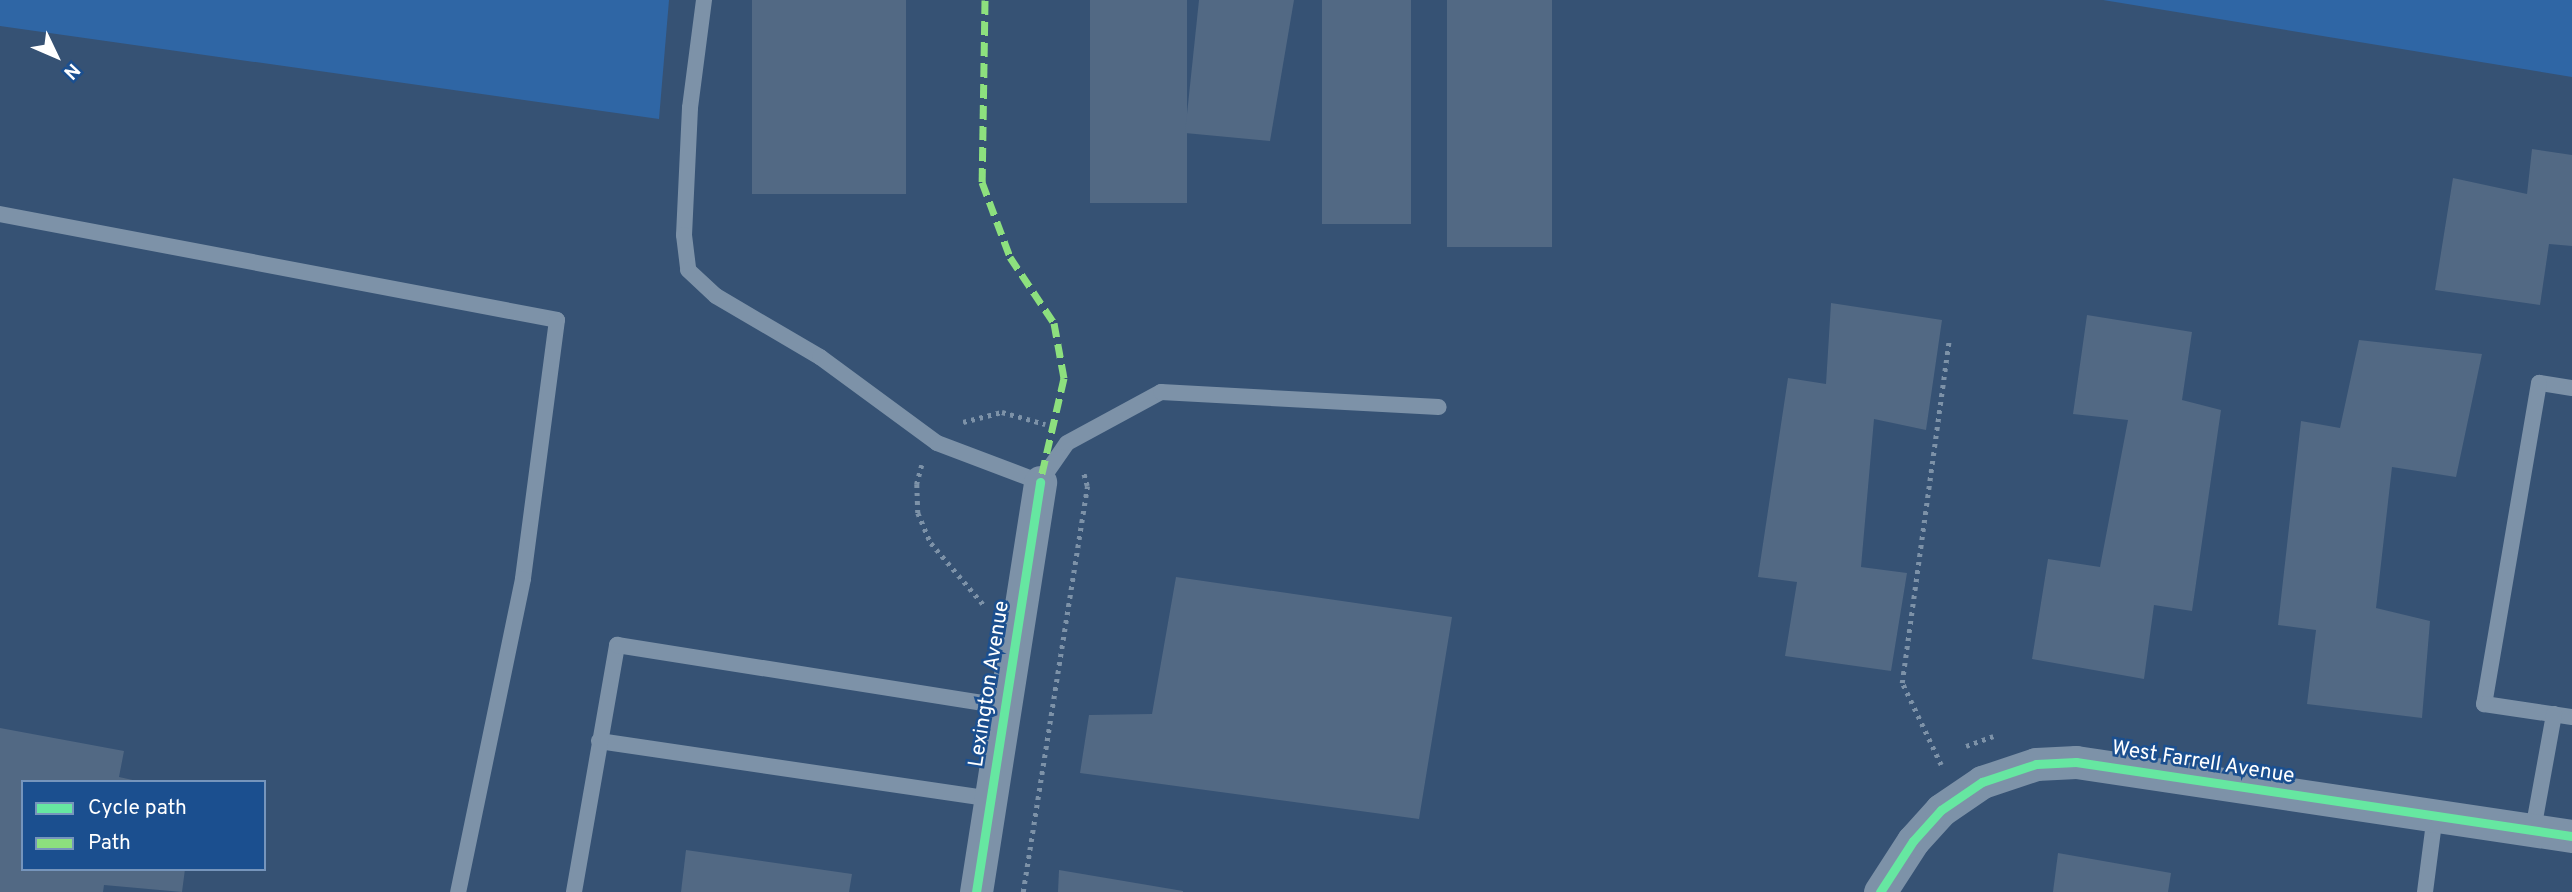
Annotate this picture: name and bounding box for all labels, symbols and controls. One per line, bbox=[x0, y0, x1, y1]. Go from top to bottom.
north arrow bbox=[21, 21, 91, 91]
text: N bbox=[58, 57, 84, 84]
street label: Lexington Avenue bbox=[964, 599, 1016, 769]
street label: West Farrell Avenue bbox=[2109, 736, 2297, 790]
legend bbox=[21, 780, 266, 871]
text: Cycle path bbox=[88, 795, 187, 822]
text: Path bbox=[88, 830, 131, 857]

